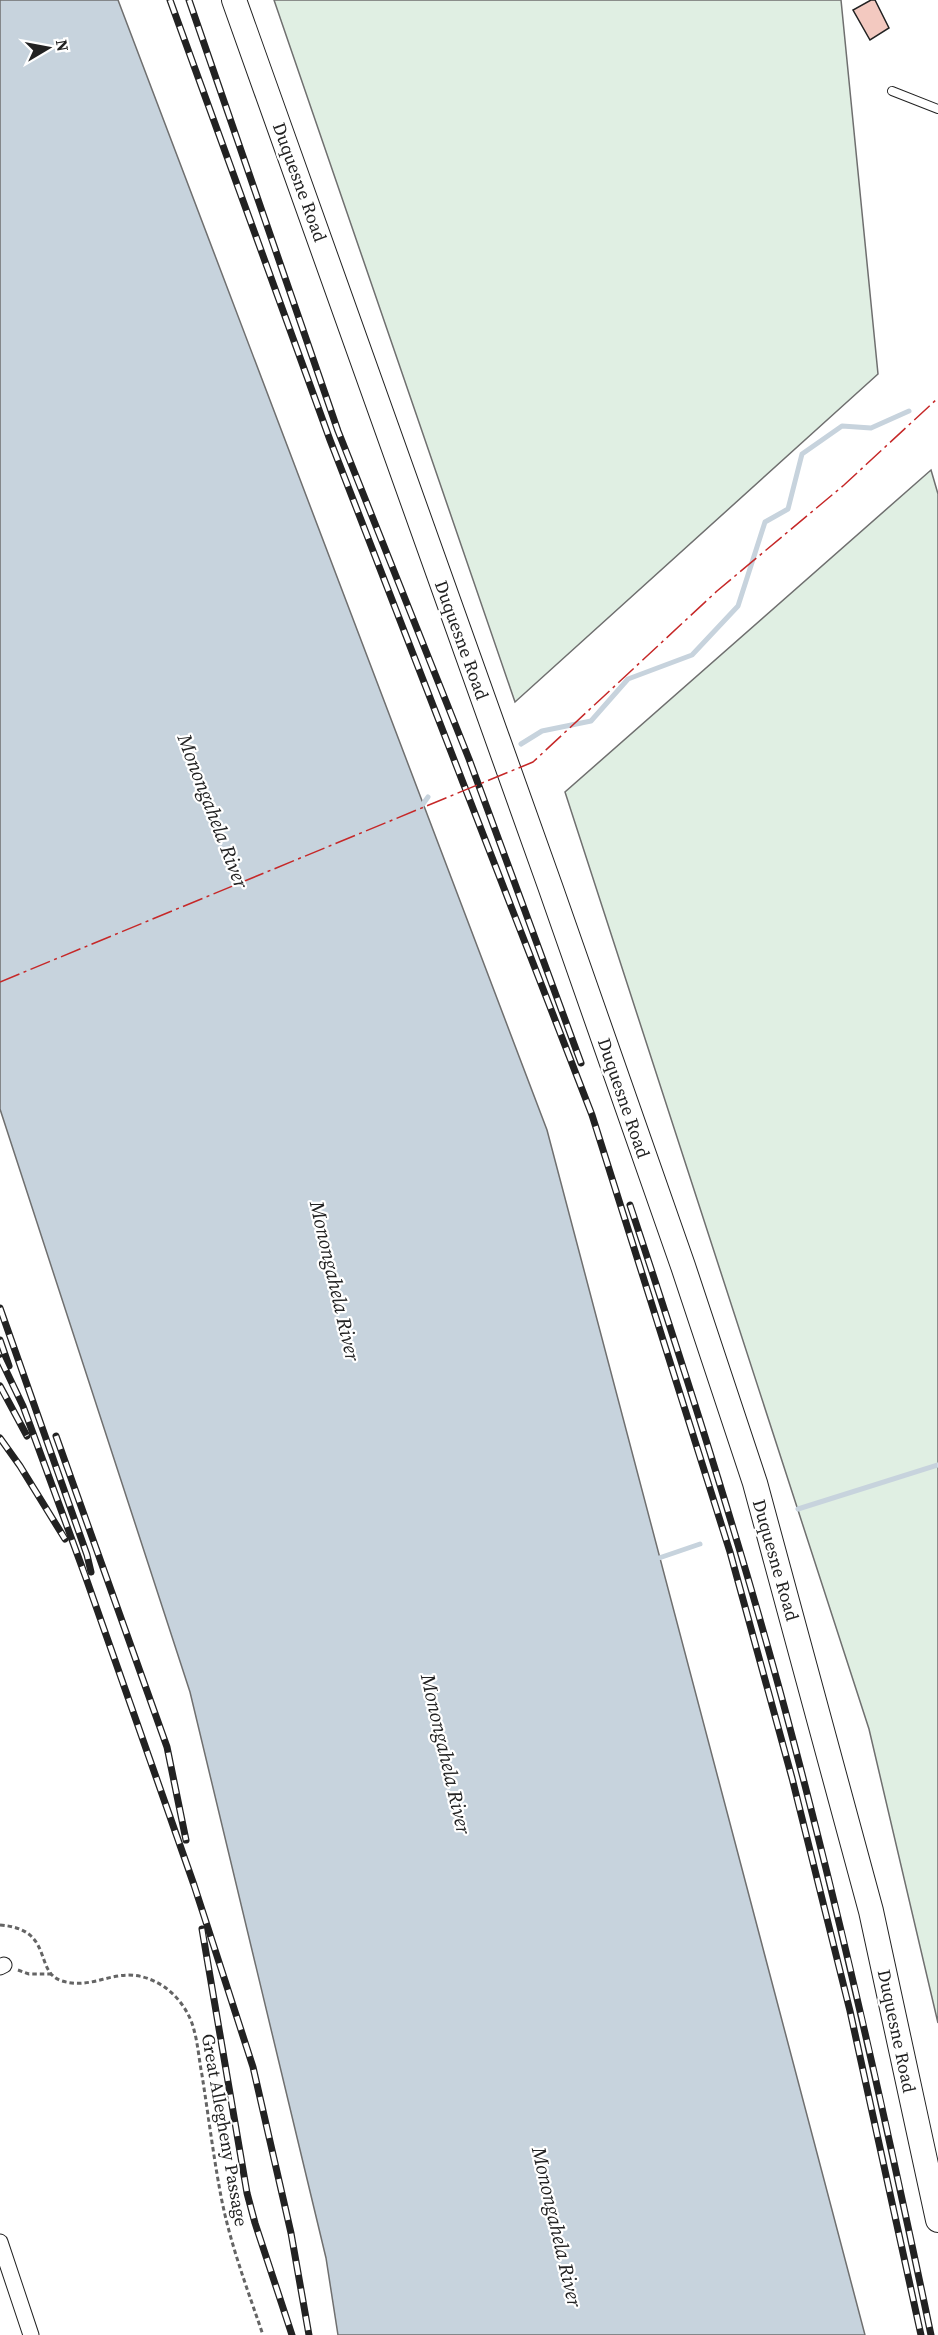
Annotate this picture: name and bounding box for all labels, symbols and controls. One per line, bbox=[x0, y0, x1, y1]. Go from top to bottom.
north arrow bbox=[18, 18, 78, 78]
text: N bbox=[51, 38, 75, 53]
street label: Duquesne Road bbox=[267, 119, 333, 245]
street label: Duquesne Road bbox=[429, 577, 495, 703]
water label: Monongahela River bbox=[170, 729, 256, 893]
street label: Duquesne Road bbox=[592, 1035, 656, 1161]
water label: Monongahela River bbox=[303, 1197, 367, 1365]
street label: Duquesne Road bbox=[747, 1496, 805, 1624]
water label: Monongahela River bbox=[414, 1670, 478, 1838]
street label: Duquesne Road bbox=[872, 1967, 922, 2095]
street label: Great Allegheny Passage bbox=[196, 2032, 254, 2228]
water label: Monongahela River bbox=[525, 2143, 589, 2311]

